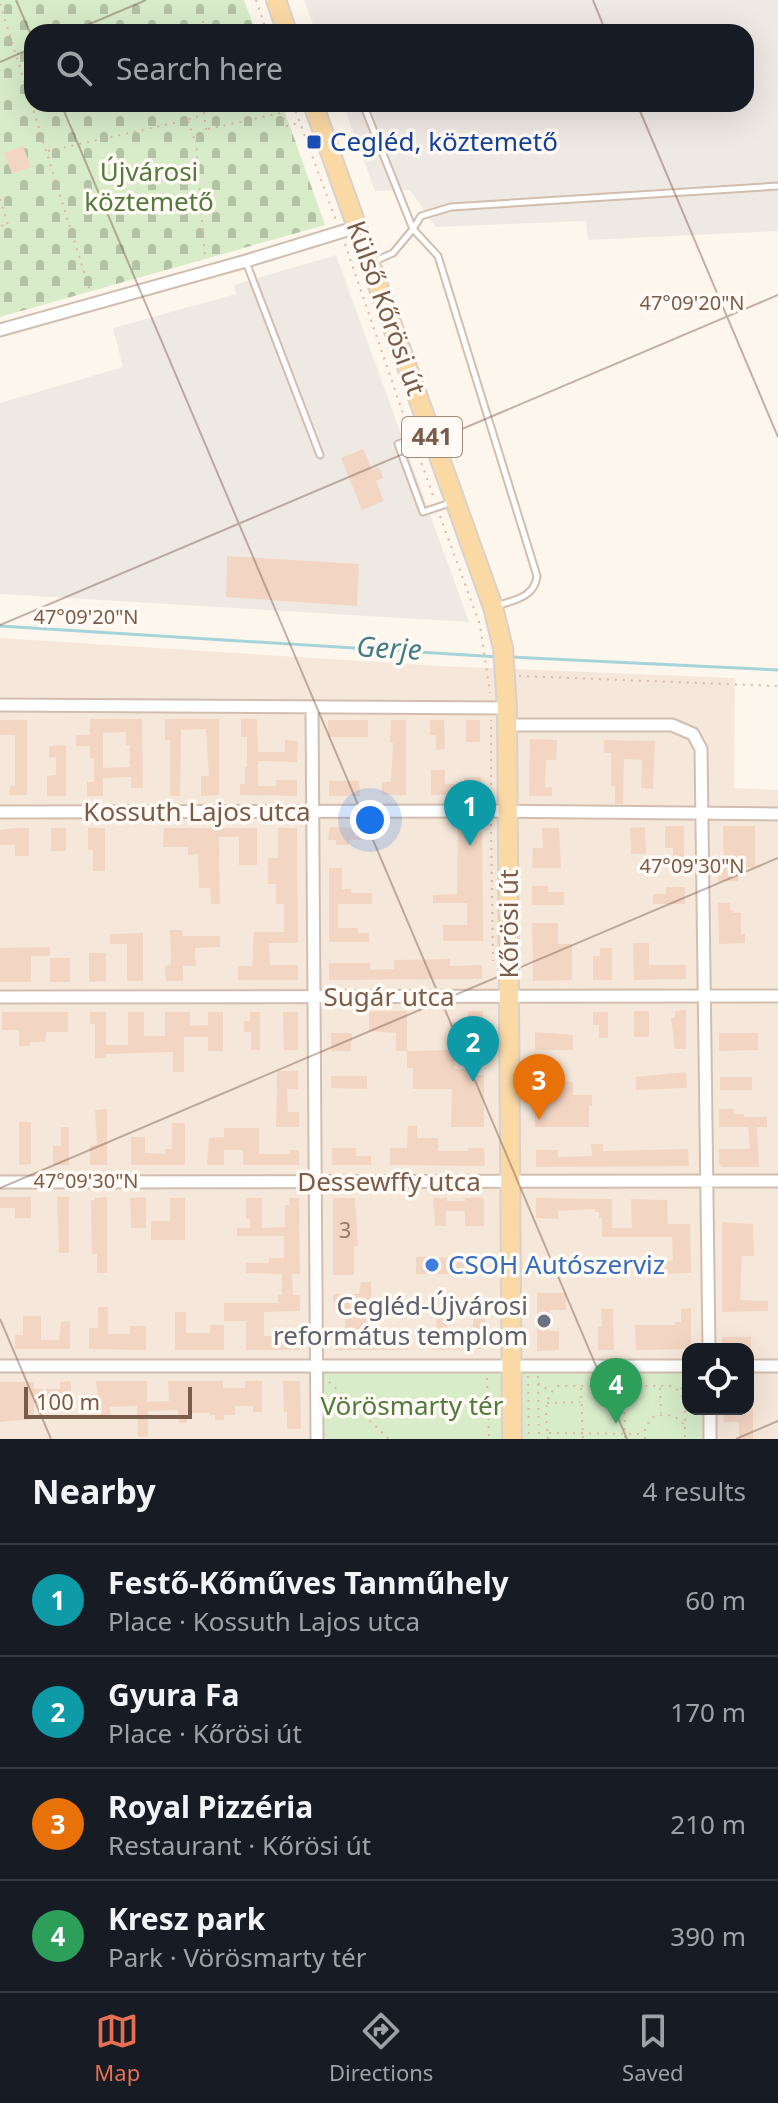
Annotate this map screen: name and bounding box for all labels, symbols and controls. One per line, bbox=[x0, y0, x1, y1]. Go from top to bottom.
search box bbox=[24, 24, 754, 112]
icon: search bbox=[52, 46, 96, 90]
text: Search here bbox=[116, 48, 283, 89]
place label: Cegléd, köztemető bbox=[330, 123, 558, 159]
marker: Cegléd, köztemető bbox=[305, 133, 323, 151]
park label: Újvárosi köztemető bbox=[84, 153, 214, 219]
street label: Külső Kőrösi út bbox=[339, 216, 435, 400]
text: 47°09'20"N bbox=[639, 289, 745, 316]
road number: 441 bbox=[402, 417, 462, 457]
text: 47°09'20"N bbox=[33, 603, 139, 630]
water label: Gerje bbox=[355, 626, 423, 668]
pin: 1 bbox=[444, 780, 496, 846]
street label: Kossuth Lajos utca bbox=[83, 793, 311, 829]
your location bbox=[350, 800, 390, 840]
text: 47°09'30"N bbox=[639, 852, 745, 879]
street label: Kőrösi út bbox=[490, 869, 526, 979]
street label: Sugár utca bbox=[324, 978, 454, 1014]
pin: 2 bbox=[447, 1016, 499, 1082]
pin: 3 bbox=[513, 1054, 565, 1120]
street label: Dessewffy utca bbox=[297, 1163, 481, 1199]
text: 47°09'30"N bbox=[33, 1167, 139, 1194]
house number: 3 bbox=[339, 1214, 351, 1244]
place label: CSOH Autószerviz bbox=[448, 1246, 665, 1282]
marker: CSOH Autószerviz bbox=[423, 1256, 441, 1274]
place label: Cegléd-Újvárosi református templom bbox=[273, 1287, 528, 1353]
marker: Cegléd-Újvárosi református templom bbox=[535, 1312, 553, 1330]
map controls bbox=[682, 1343, 754, 1415]
button: locate bbox=[682, 1343, 754, 1415]
pin: 4 bbox=[590, 1358, 642, 1424]
scale bar bbox=[24, 1383, 192, 1419]
text: 100 m bbox=[36, 1386, 100, 1416]
park label: Vörösmarty tér bbox=[320, 1387, 504, 1423]
text: Nearby bbox=[32, 1468, 156, 1514]
text: 4 results bbox=[642, 1473, 746, 1509]
text: Festő-Kőműves Tanműhely bbox=[108, 1562, 509, 1603]
text: 1 bbox=[51, 1582, 65, 1618]
text: 60 m bbox=[685, 1582, 746, 1618]
text: Place · Kossuth Lajos utca bbox=[108, 1603, 420, 1639]
text: Gyura Fa bbox=[108, 1674, 239, 1715]
text: 2 bbox=[51, 1694, 65, 1730]
text: 170 m bbox=[670, 1694, 746, 1730]
text: Place · Kőrösi út bbox=[108, 1715, 302, 1751]
text: Royal Pizzéria bbox=[108, 1786, 313, 1827]
text: 3 bbox=[51, 1806, 65, 1842]
text: 210 m bbox=[670, 1806, 746, 1842]
text: Restaurant · Kőrösi út bbox=[108, 1827, 371, 1863]
text: Kresz park bbox=[108, 1898, 265, 1939]
text: 4 bbox=[51, 1918, 65, 1954]
text: 390 m bbox=[670, 1918, 746, 1954]
text: Park · Vörösmarty tér bbox=[108, 1939, 366, 1975]
tab: Map bbox=[94, 2009, 140, 2087]
tab: Directions bbox=[329, 2009, 433, 2087]
tab: Saved bbox=[622, 2009, 684, 2087]

